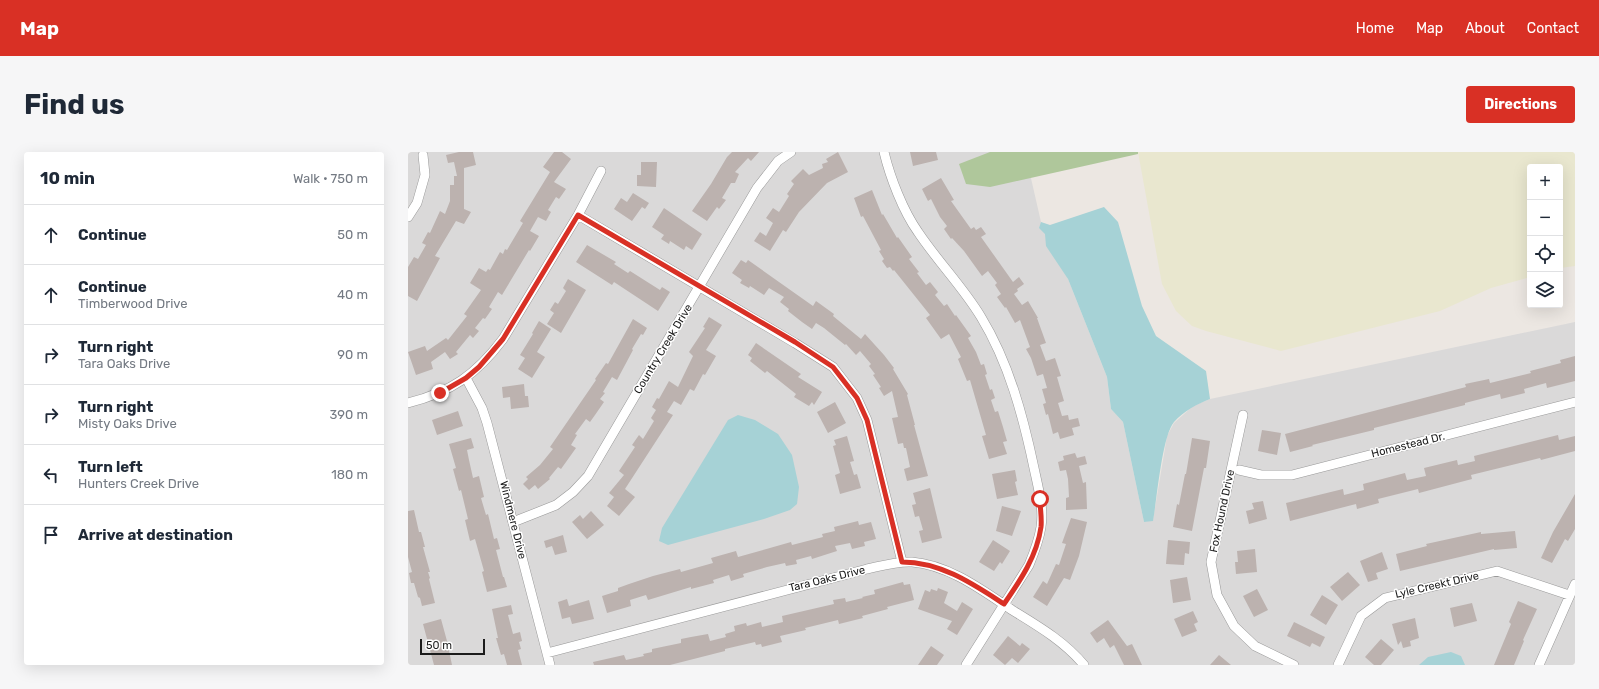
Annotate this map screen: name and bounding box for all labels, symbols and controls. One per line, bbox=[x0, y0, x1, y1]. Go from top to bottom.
text: Map bbox=[20, 17, 59, 40]
text: Home bbox=[1356, 20, 1394, 37]
text: Map bbox=[1416, 20, 1443, 37]
text: About bbox=[1465, 20, 1505, 37]
text: Contact bbox=[1527, 20, 1579, 37]
button: Directions bbox=[1466, 86, 1575, 123]
text: Find us bbox=[24, 88, 124, 121]
map controls bbox=[1527, 164, 1563, 308]
button: + bbox=[1527, 164, 1563, 200]
text: 10 min bbox=[40, 168, 95, 188]
text: Walk · 750 m bbox=[293, 171, 368, 186]
button: − bbox=[1527, 200, 1563, 236]
icon: ahead bbox=[40, 224, 62, 246]
text: Continue bbox=[78, 226, 147, 244]
text: 50 m bbox=[337, 227, 368, 242]
button: locate bbox=[1527, 236, 1563, 272]
button: layers bbox=[1527, 272, 1563, 308]
text: Continue bbox=[78, 278, 147, 296]
icon: ahead bbox=[40, 284, 62, 306]
text: 40 m bbox=[337, 287, 368, 302]
text: Timberwood Drive bbox=[78, 296, 188, 311]
street label: Country Creek Drive bbox=[631, 302, 695, 396]
text: Turn right bbox=[78, 338, 153, 356]
icon: right bbox=[40, 344, 62, 366]
text: 90 m bbox=[337, 347, 368, 362]
text: Tara Oaks Drive bbox=[78, 356, 170, 371]
route end bbox=[431, 384, 449, 402]
text: Turn right bbox=[78, 398, 153, 416]
icon: right bbox=[40, 404, 62, 426]
text: 390 m bbox=[329, 407, 368, 422]
text: Misty Oaks Drive bbox=[78, 416, 177, 431]
street label: Homestead Dr. bbox=[1370, 430, 1446, 460]
text: Turn left bbox=[78, 458, 143, 476]
icon: left bbox=[40, 464, 62, 486]
text: 180 m bbox=[331, 467, 368, 482]
street label: Fox Hound Drive bbox=[1207, 468, 1237, 554]
text: Hunters Creek Drive bbox=[78, 476, 199, 491]
street label: Windmere Drive bbox=[497, 480, 529, 560]
route start bbox=[1031, 490, 1049, 508]
icon: arrive bbox=[40, 524, 62, 546]
text: Arrive at destination bbox=[78, 526, 233, 544]
street label: Tara Oaks Drive bbox=[788, 563, 866, 595]
street label: Lyle Creekt Drive bbox=[1394, 569, 1480, 601]
scale bar bbox=[420, 637, 485, 656]
text: 50 m bbox=[426, 639, 452, 652]

